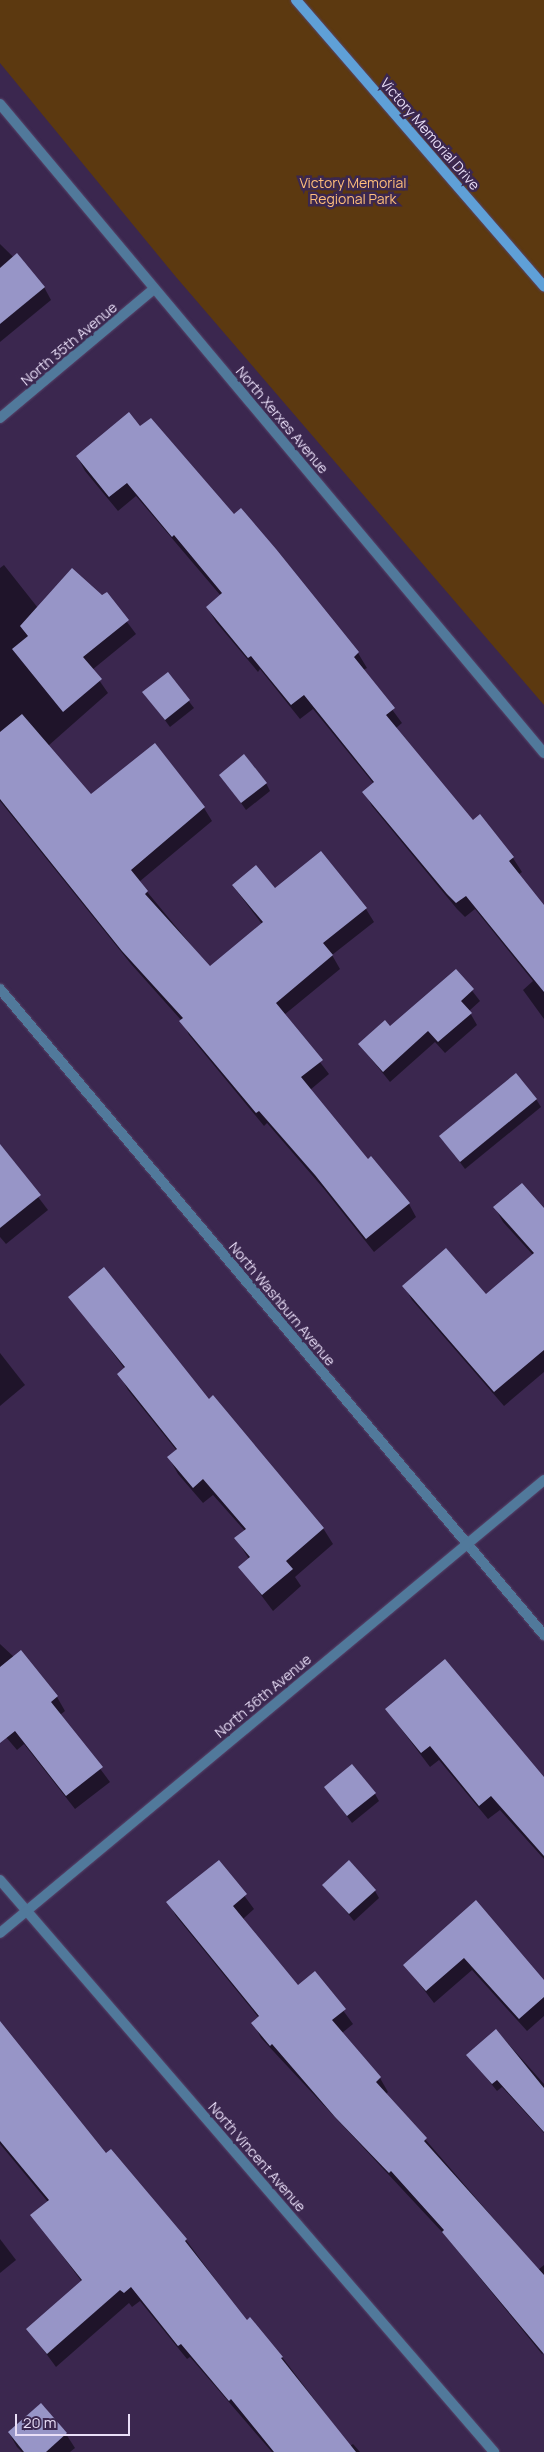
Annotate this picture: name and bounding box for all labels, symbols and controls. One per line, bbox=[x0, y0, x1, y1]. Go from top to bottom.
street label: Victory Memorial Drive bbox=[377, 75, 483, 193]
park label: Victory Memorial Regional Park bbox=[299, 175, 407, 208]
street label: North 35th Avenue bbox=[18, 299, 120, 389]
street label: North Xerxes Avenue bbox=[232, 363, 332, 477]
street label: North Washburn Avenue bbox=[225, 1239, 339, 1369]
street label: North 36th Avenue bbox=[211, 1651, 315, 1741]
street label: North Vincent Avenue bbox=[205, 2099, 309, 2215]
scale bar bbox=[18, 2404, 132, 2436]
text: 20 m bbox=[23, 2412, 56, 2433]

